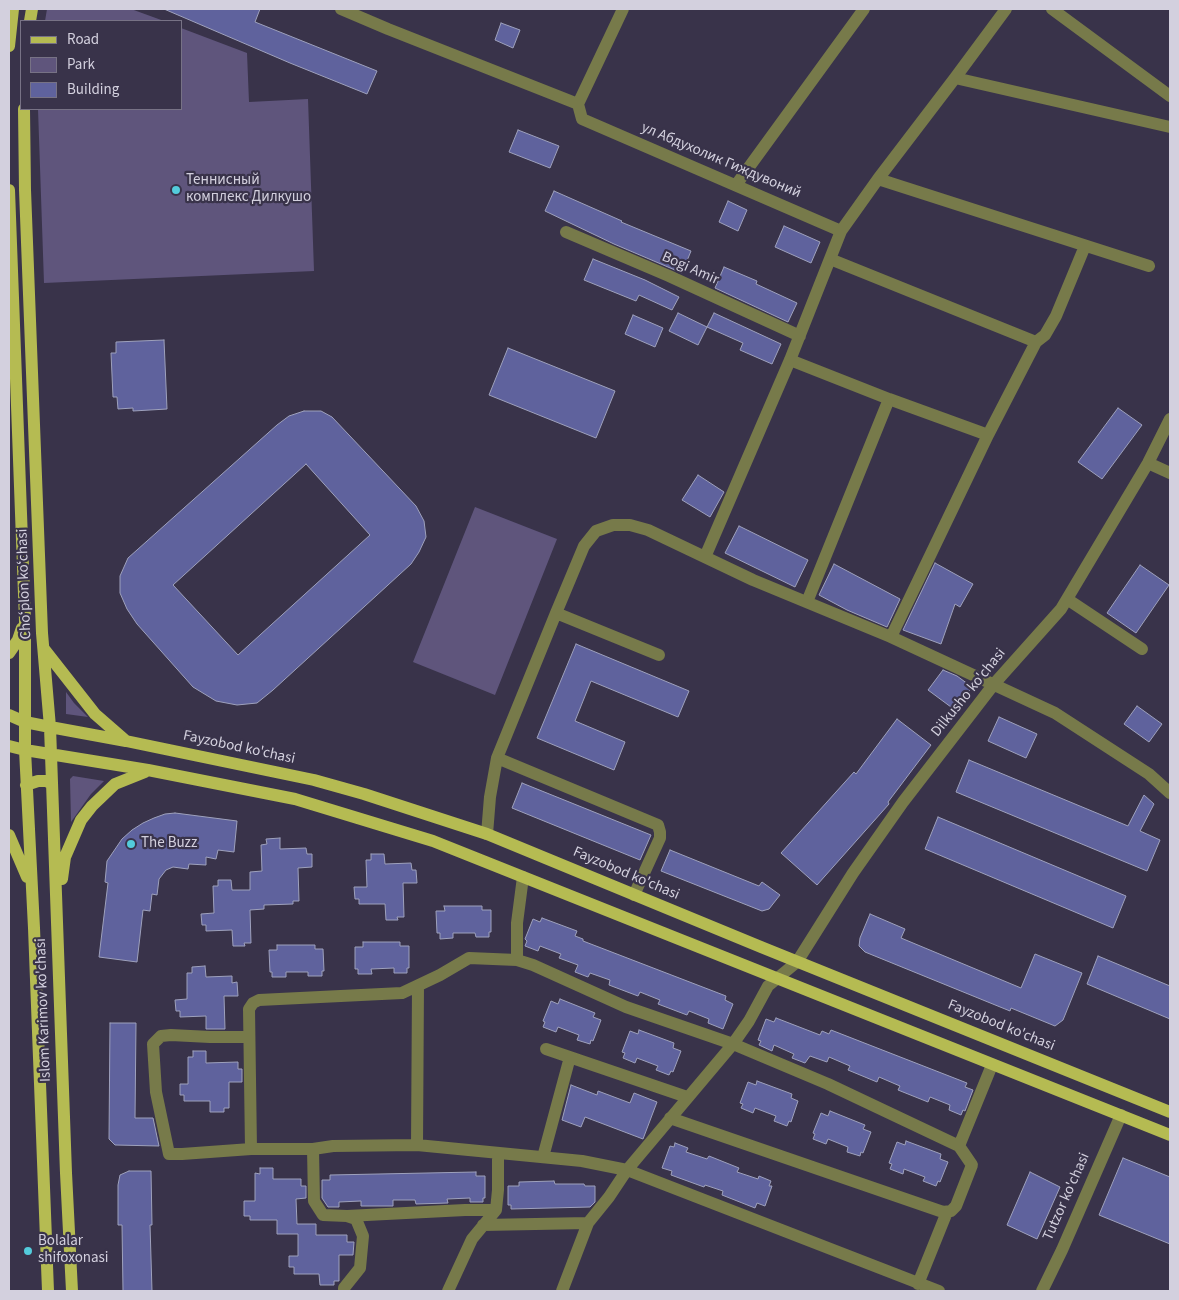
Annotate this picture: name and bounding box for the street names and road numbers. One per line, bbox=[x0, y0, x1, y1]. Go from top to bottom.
street label: ул Абдухолик Гиждувоний bbox=[638, 119, 804, 203]
street label: Bogi Amir bbox=[659, 248, 721, 290]
street label: Choʻplon koʻchasi bbox=[14, 528, 36, 640]
street label: Dilkusho ko'chasi bbox=[928, 645, 1010, 741]
street label: Fayzobod ko'chasi bbox=[181, 727, 297, 769]
street label: Fayzobod ko'chasi bbox=[570, 843, 682, 905]
street label: Islom Karimov ko'chasi bbox=[32, 938, 56, 1082]
street label: Fayzobod ko'chasi bbox=[945, 996, 1057, 1056]
street label: Tutzor ko'chasi bbox=[1040, 1150, 1094, 1244]

